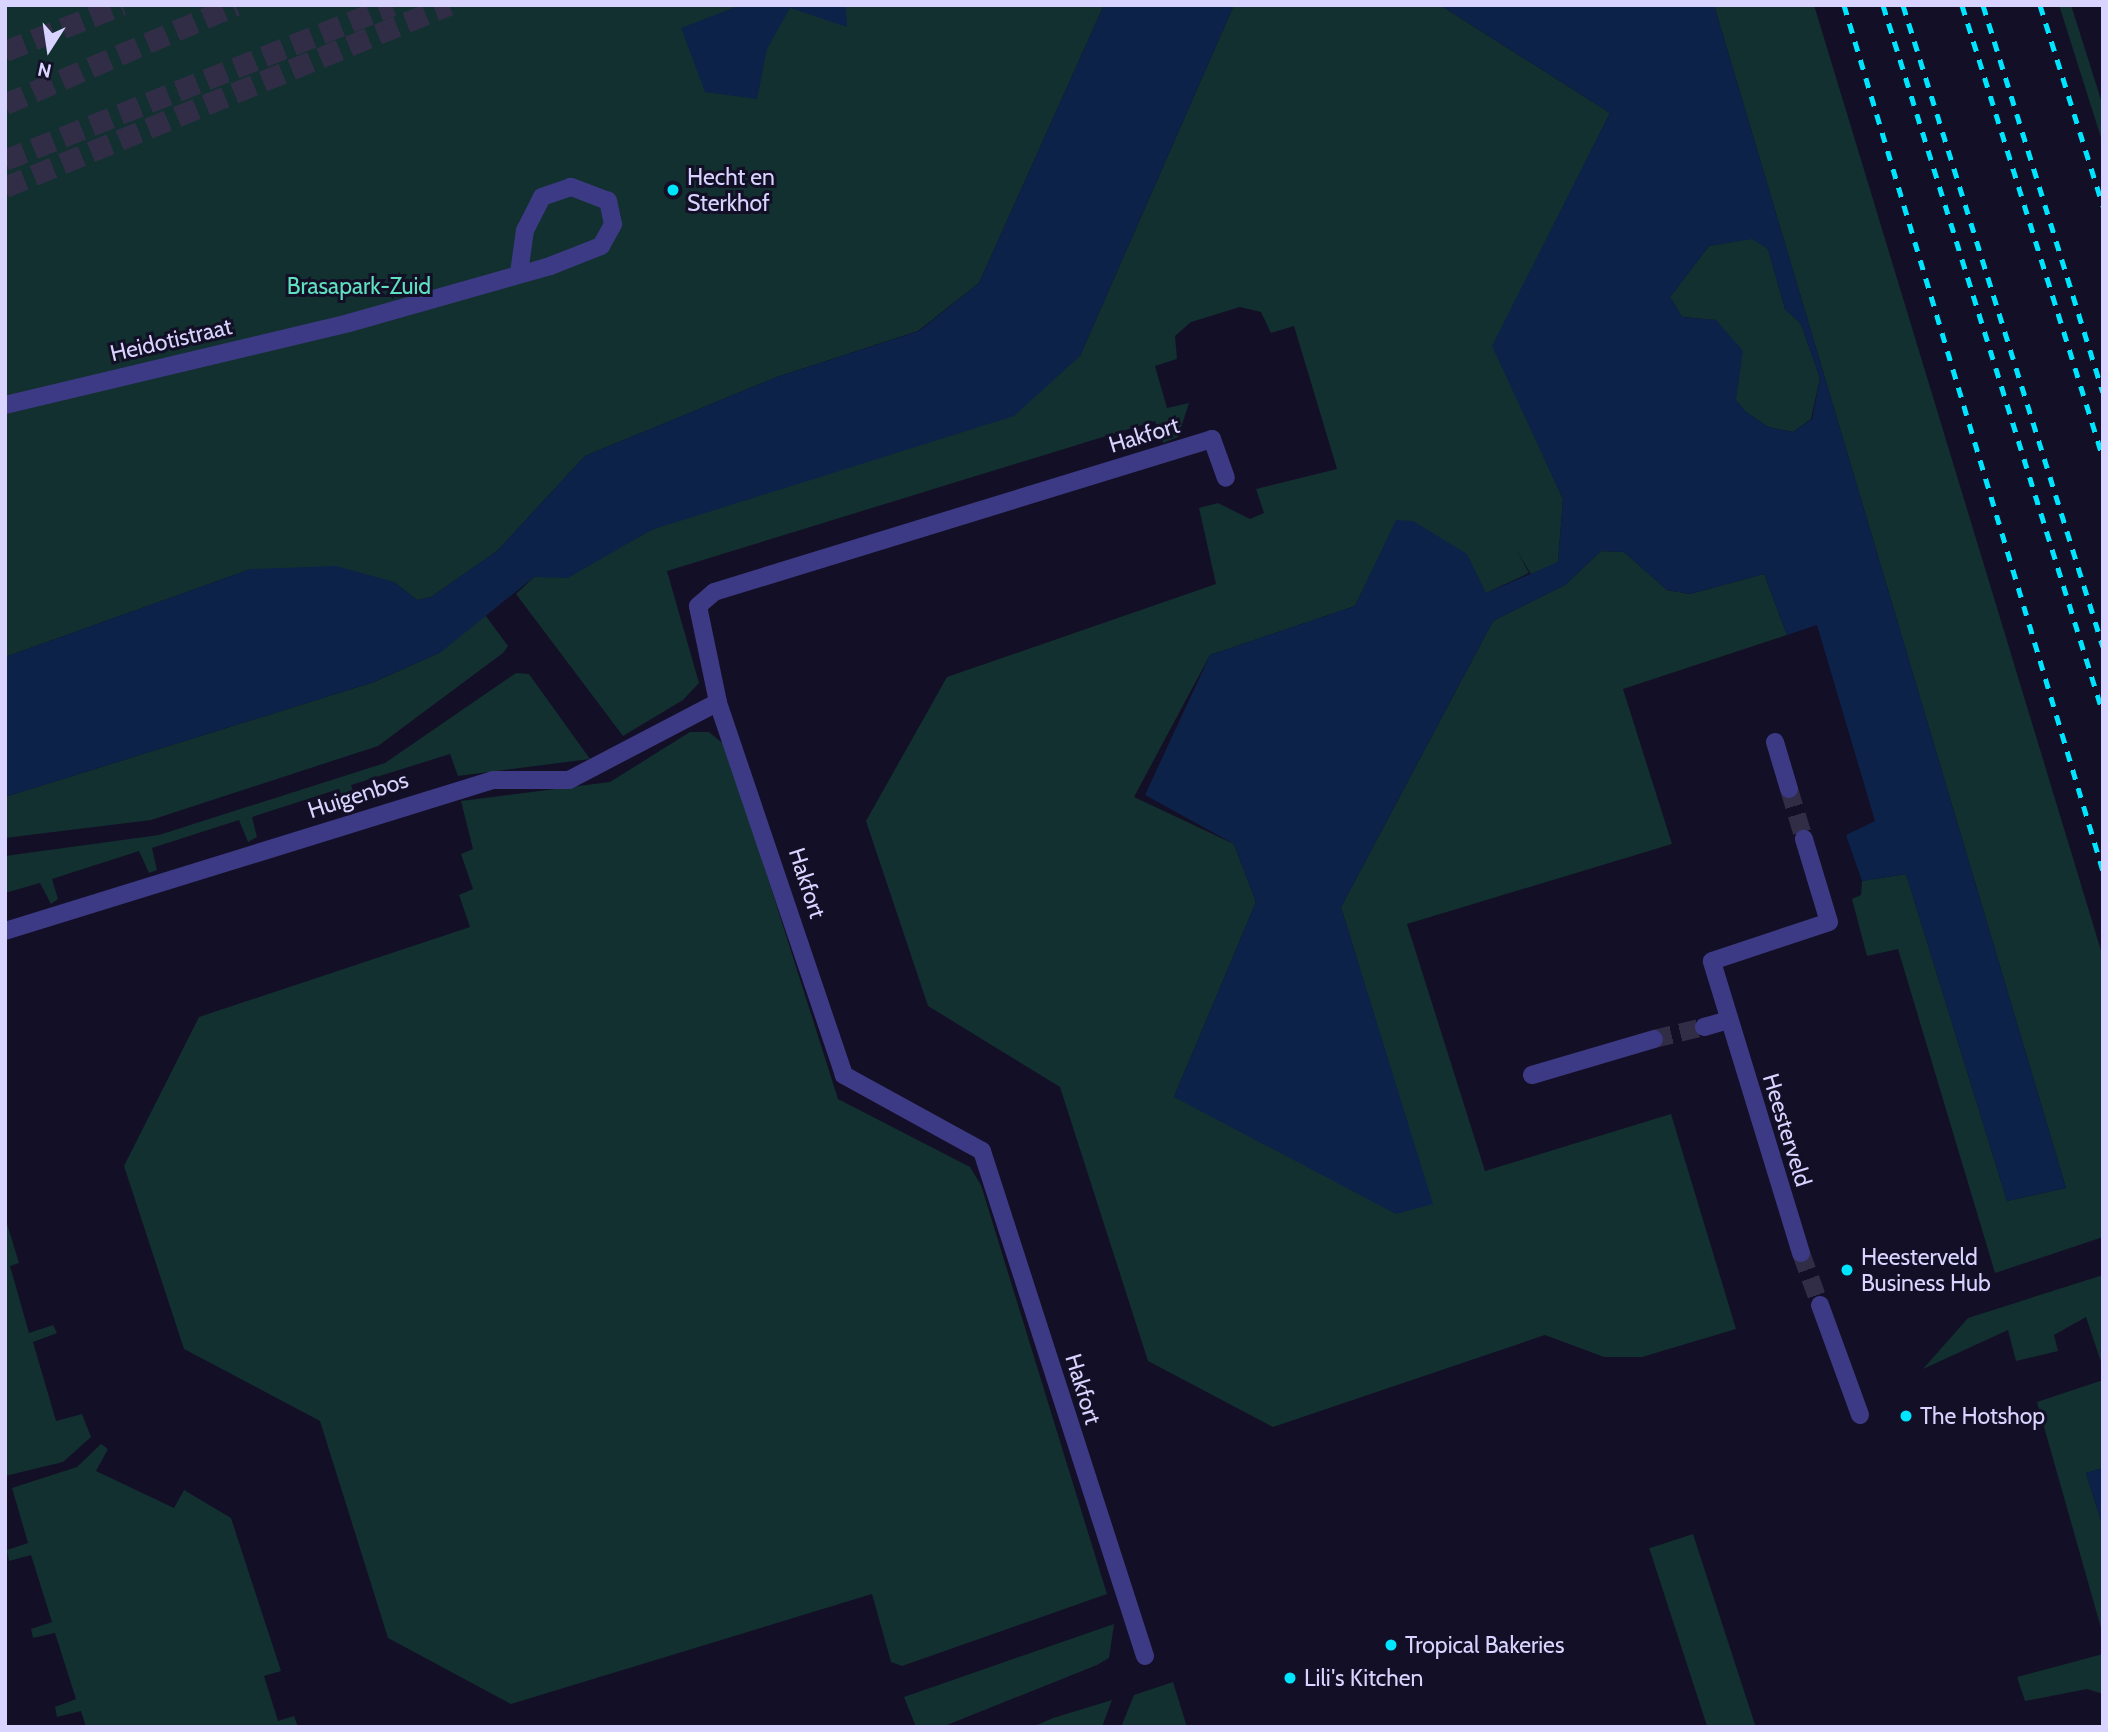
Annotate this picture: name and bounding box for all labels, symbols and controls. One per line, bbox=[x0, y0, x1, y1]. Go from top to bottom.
north arrow bbox=[14, 14, 84, 84]
text: N bbox=[36, 57, 53, 83]
place label: Hecht en Sterkhof bbox=[687, 163, 775, 217]
marker: Hecht en Sterkhof bbox=[665, 182, 681, 198]
park label: Brasapark-Zuid bbox=[287, 272, 431, 300]
street label: Heidotistraat bbox=[107, 313, 235, 367]
street label: Hakfort bbox=[1105, 411, 1183, 459]
street label: Huigenbos bbox=[304, 766, 412, 824]
street label: Hakfort bbox=[783, 844, 831, 922]
street label: Heesterveld bbox=[1757, 1070, 1817, 1190]
place label: Heesterveld Business Hub bbox=[1861, 1243, 1991, 1297]
marker: Heesterveld Business Hub bbox=[1839, 1262, 1855, 1278]
street label: Hakfort bbox=[1059, 1350, 1107, 1428]
place label: The Hotshop bbox=[1920, 1402, 2045, 1430]
marker: The Hotshop bbox=[1898, 1408, 1914, 1424]
place label: Tropical Bakeries bbox=[1405, 1631, 1564, 1659]
marker: Tropical Bakeries bbox=[1383, 1637, 1399, 1653]
place label: Lili's Kitchen bbox=[1304, 1664, 1423, 1692]
marker: Lili's Kitchen bbox=[1282, 1670, 1298, 1686]

